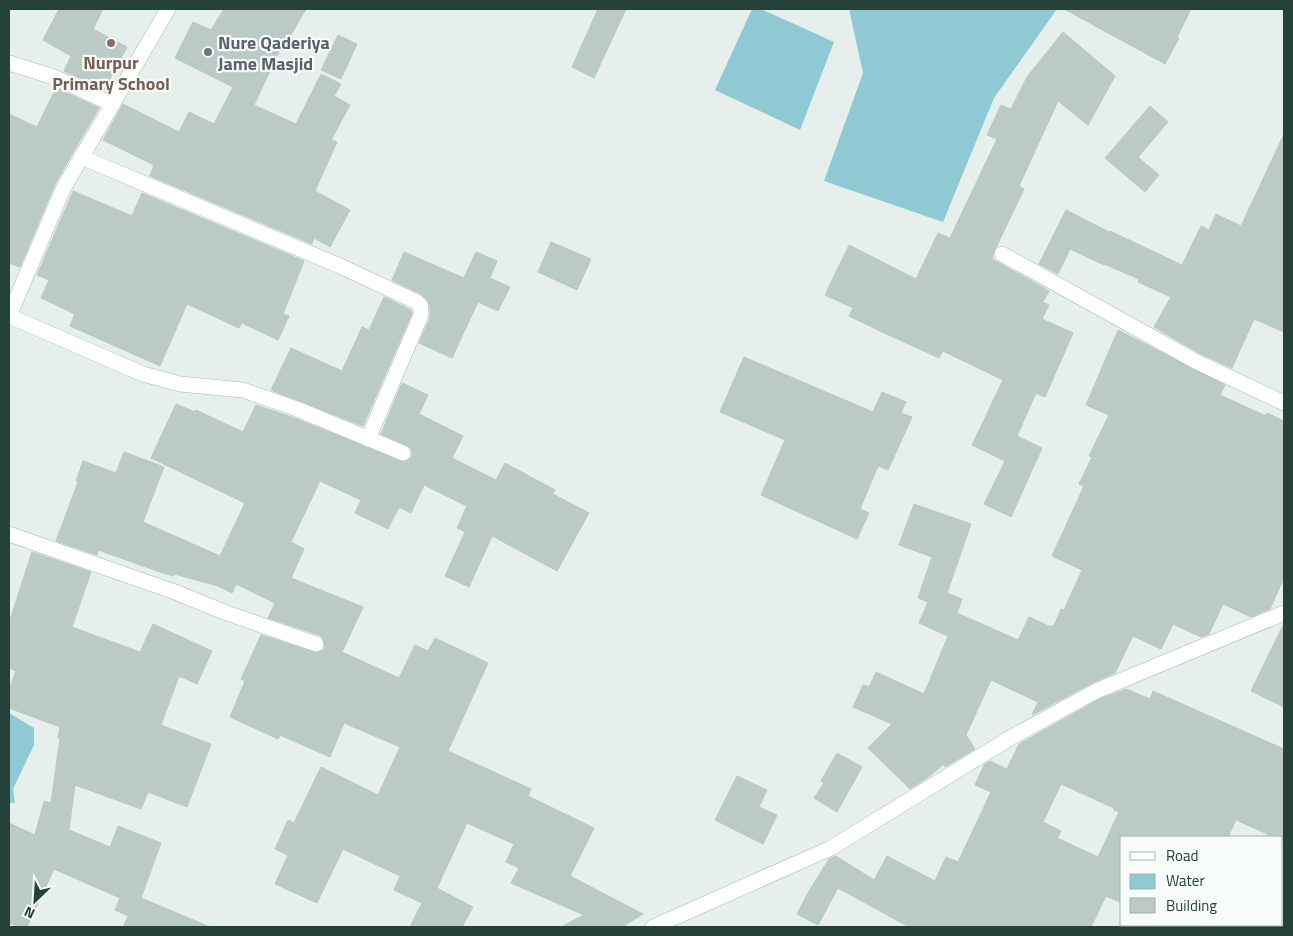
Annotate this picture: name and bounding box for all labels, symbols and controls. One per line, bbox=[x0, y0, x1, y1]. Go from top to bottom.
place label: Nure Qaderiya Jame Masjid bbox=[218, 29, 330, 77]
marker: Nurpur Primary School bbox=[105, 37, 117, 49]
marker: Nure Qaderiya Jame Masjid bbox=[202, 46, 214, 58]
place label: Nurpur Primary School bbox=[52, 49, 170, 97]
legend bbox=[1120, 836, 1283, 926]
text: Road bbox=[1166, 844, 1198, 867]
text: Water bbox=[1166, 869, 1205, 892]
north arrow bbox=[10, 876, 60, 926]
text: Building bbox=[1166, 894, 1217, 917]
text: N bbox=[20, 902, 38, 925]

